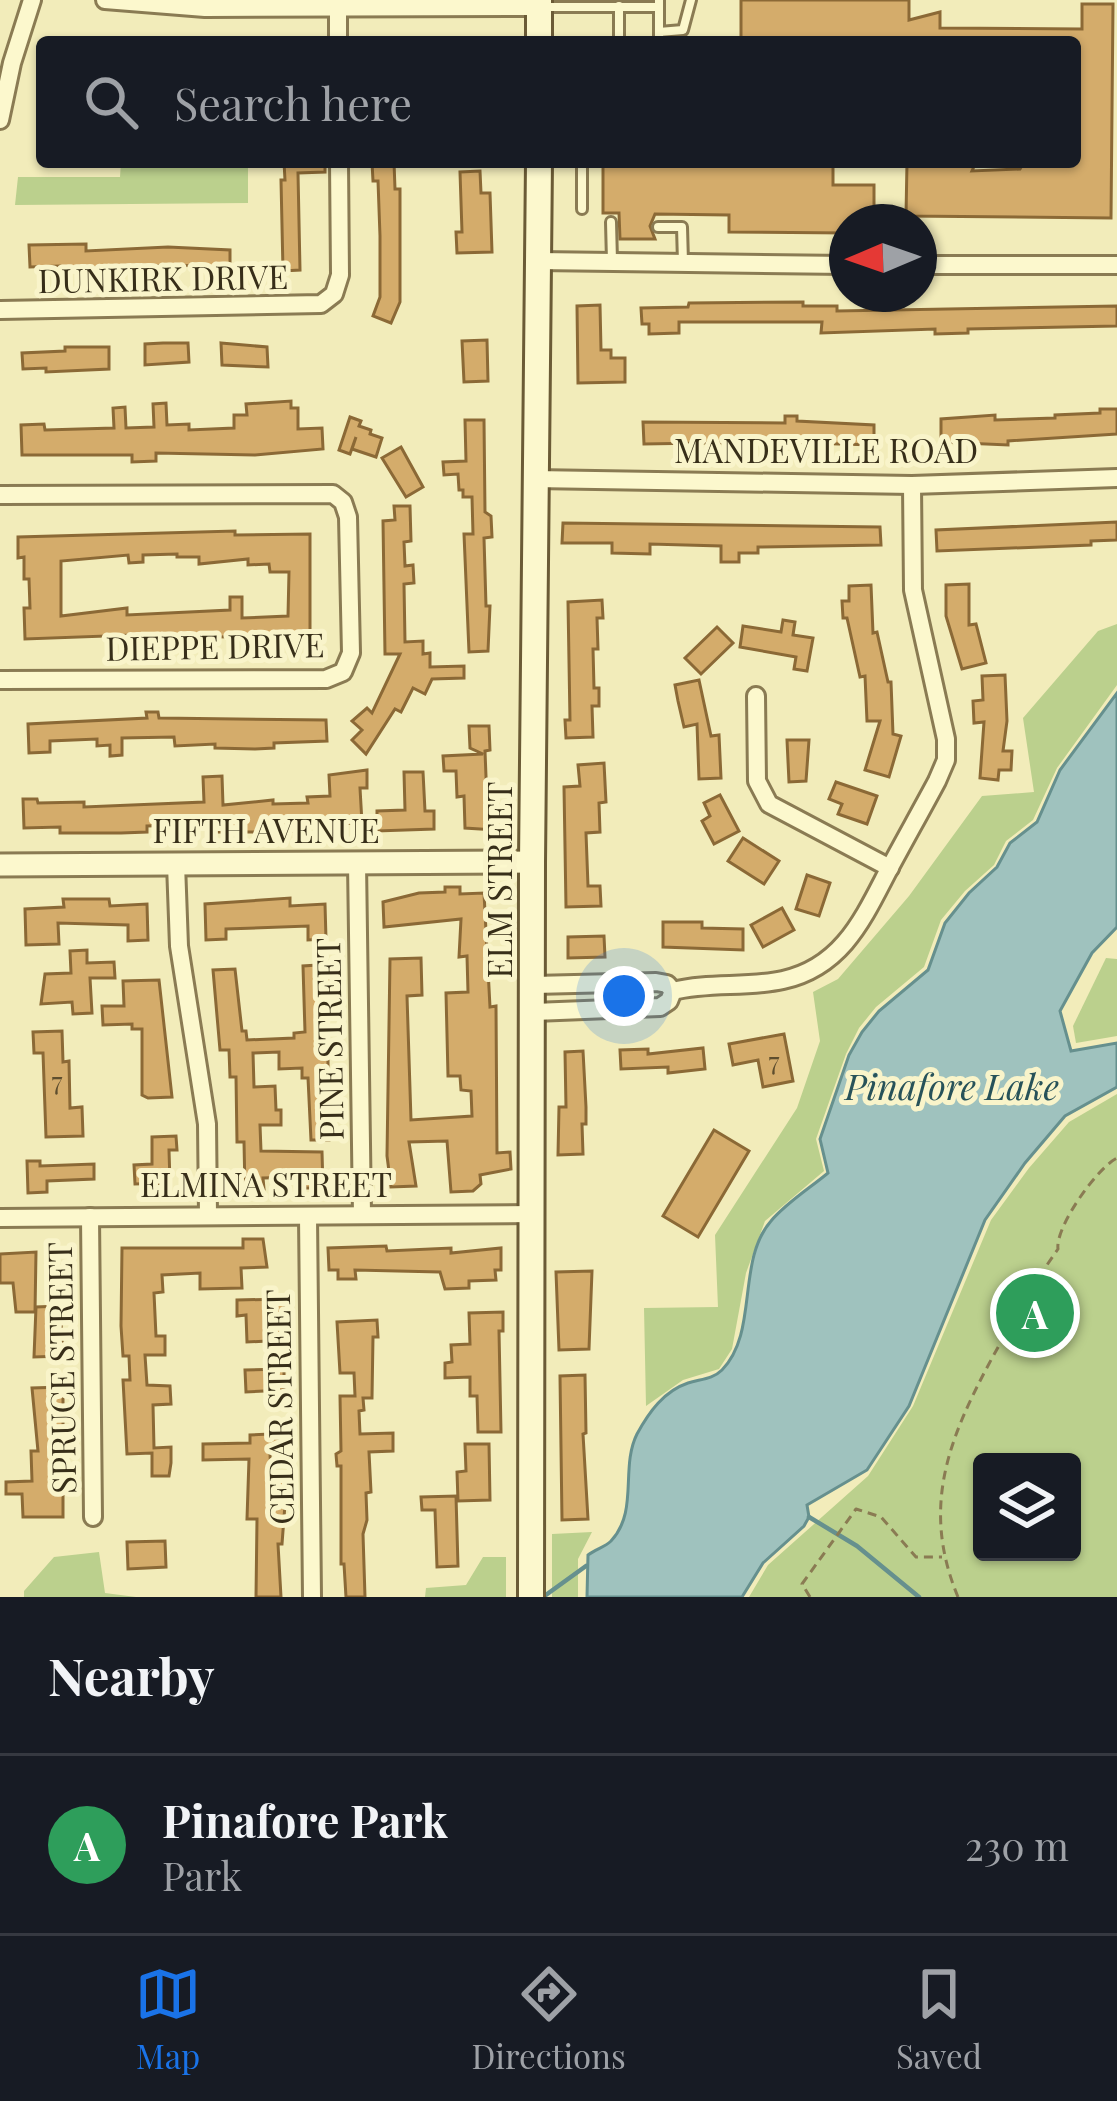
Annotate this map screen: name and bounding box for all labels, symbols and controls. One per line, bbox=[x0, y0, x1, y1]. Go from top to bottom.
search box bbox=[36, 36, 1081, 168]
icon: search bbox=[78, 69, 144, 135]
text: Search here bbox=[174, 72, 412, 132]
north arrow bbox=[829, 204, 937, 312]
street label: DUNKIRK DRIVE bbox=[37, 253, 289, 301]
street label: MANDEVILLE ROAD bbox=[674, 427, 978, 471]
street label: DIEPPE DRIVE bbox=[105, 621, 325, 669]
street label: ELM STREET bbox=[476, 782, 520, 978]
street label: FIFTH AVENUE bbox=[152, 807, 380, 851]
street label: PINE STREET bbox=[304, 937, 352, 1141]
your location bbox=[594, 966, 654, 1026]
house number: 7 bbox=[769, 1042, 780, 1078]
water label: Pinafore Lake bbox=[843, 1061, 1059, 1109]
house number: 7 bbox=[52, 1062, 63, 1098]
street label: ELMINA STREET bbox=[140, 1161, 392, 1205]
street label: SPRUCE STREET bbox=[36, 1242, 84, 1494]
pin: A bbox=[996, 1268, 1074, 1358]
street label: CEDAR STREET bbox=[254, 1289, 302, 1525]
map controls bbox=[973, 1453, 1081, 1561]
button: layers bbox=[973, 1453, 1081, 1561]
text: Nearby bbox=[48, 1641, 214, 1709]
text: Pinafore Park bbox=[162, 1789, 448, 1849]
text: A bbox=[74, 1819, 100, 1871]
text: 230 m bbox=[965, 1819, 1069, 1871]
text: Park bbox=[162, 1849, 242, 1901]
tab: Map bbox=[135, 1961, 201, 2077]
tab: Directions bbox=[471, 1961, 626, 2077]
tab: Saved bbox=[896, 1961, 982, 2077]

